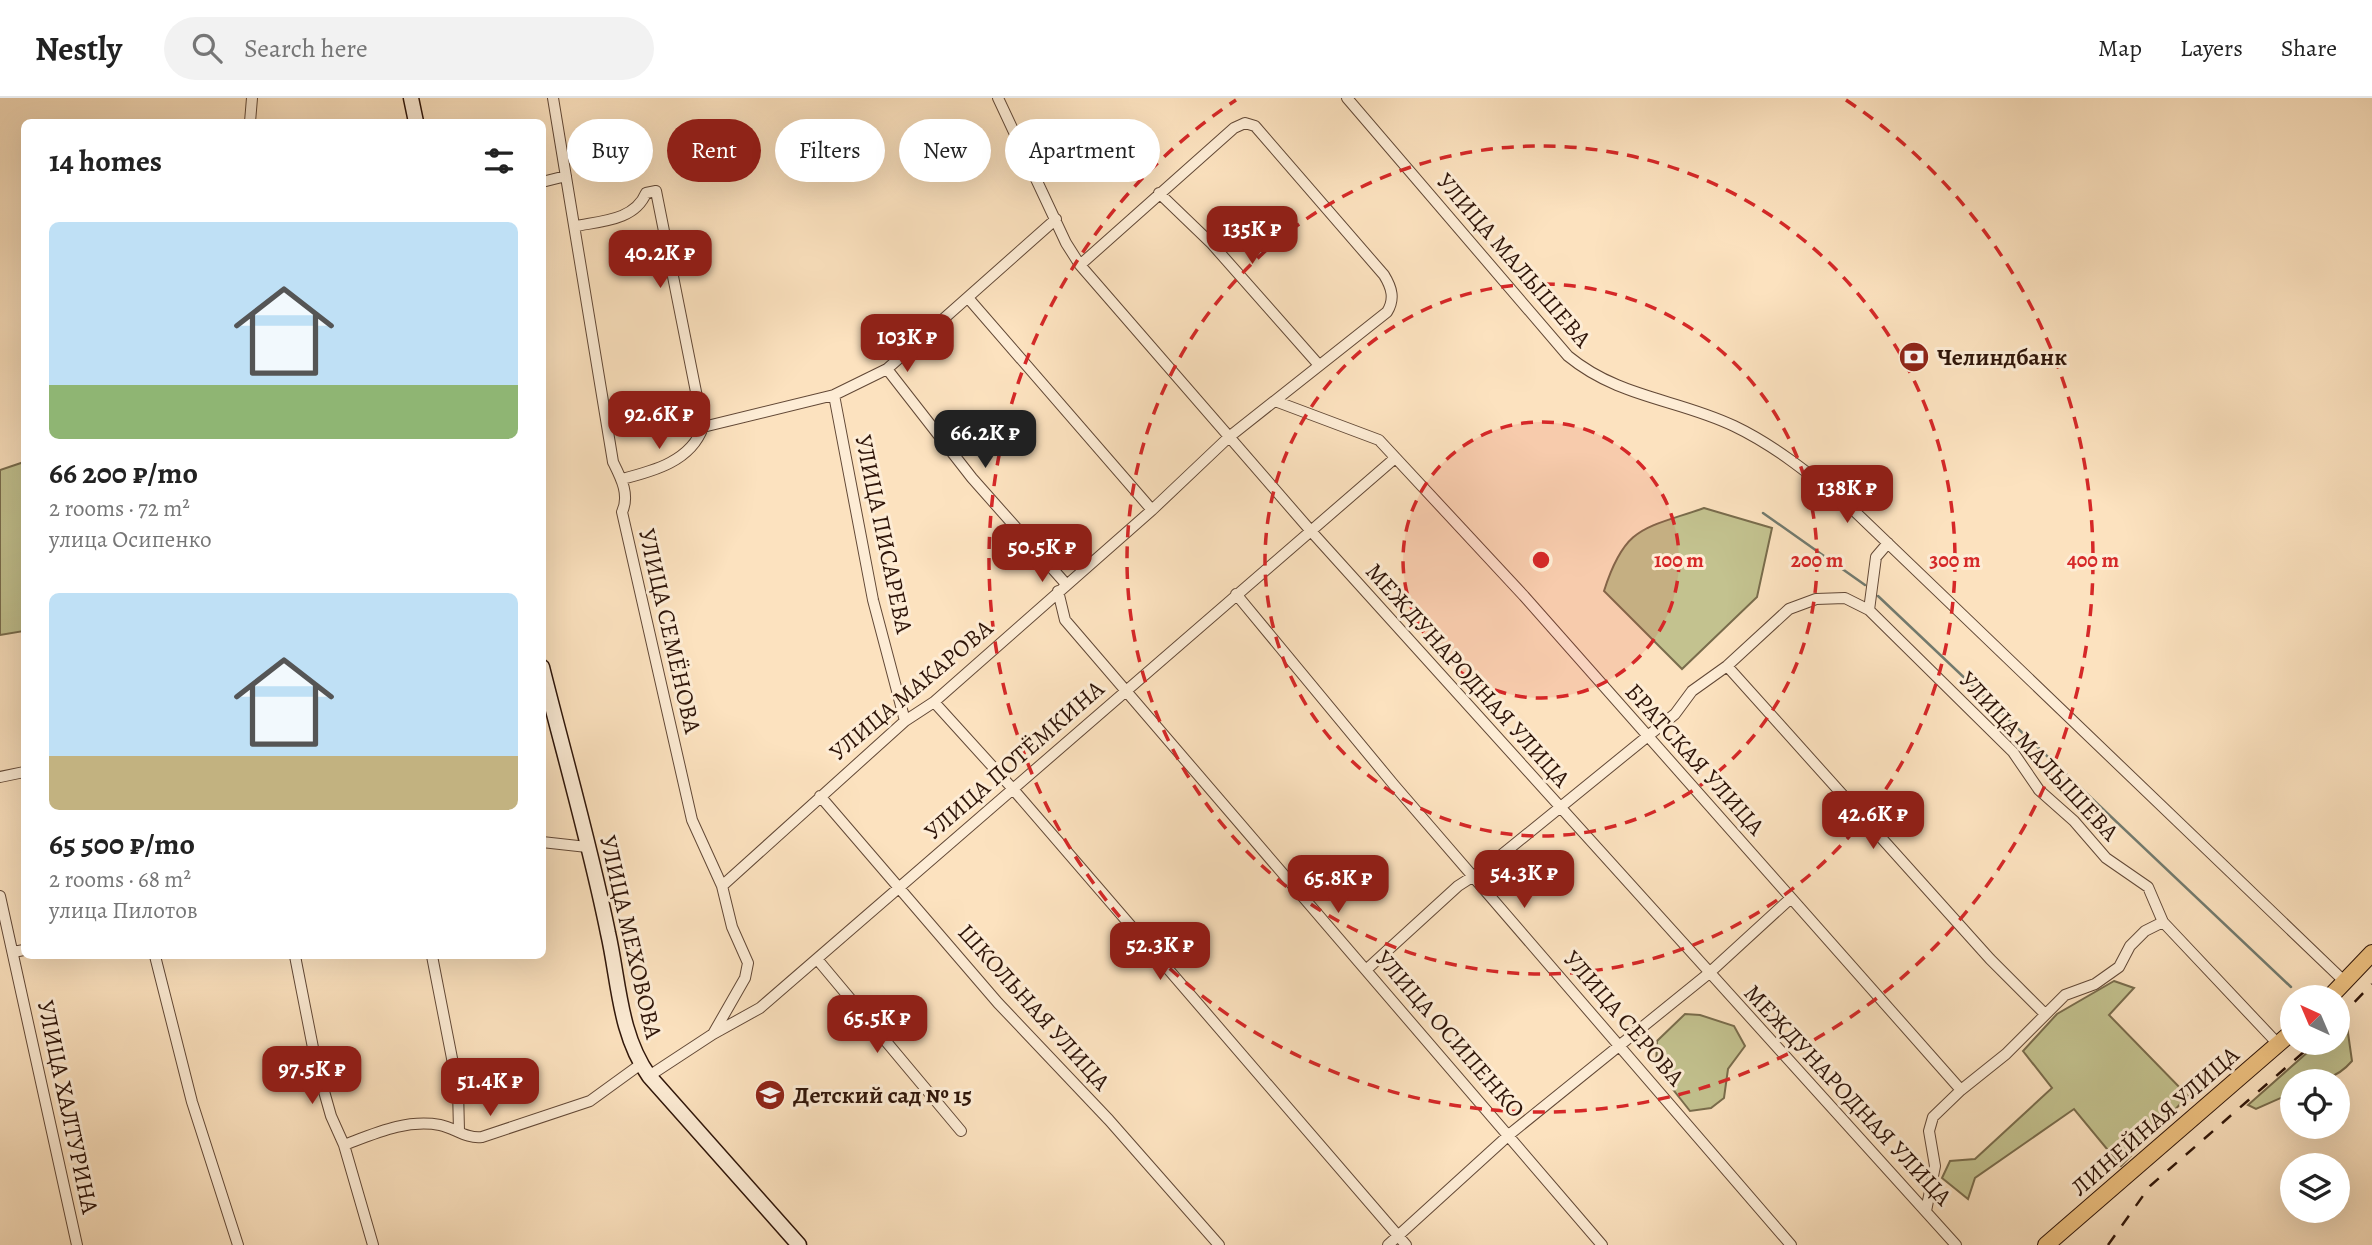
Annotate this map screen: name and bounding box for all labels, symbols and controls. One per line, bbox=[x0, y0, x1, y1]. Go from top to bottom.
search box bbox=[164, 17, 654, 80]
text: Nestly bbox=[35, 26, 122, 71]
icon: search bbox=[188, 29, 226, 67]
text: Search here bbox=[244, 31, 368, 66]
text: Map bbox=[2098, 32, 2142, 64]
text: Layers bbox=[2180, 32, 2243, 64]
text: Share bbox=[2281, 32, 2337, 64]
chip: Buy bbox=[567, 119, 653, 182]
chip: Rent bbox=[667, 119, 761, 182]
chip: Filters bbox=[775, 119, 885, 182]
chip: New bbox=[899, 119, 991, 182]
chip: Apartment bbox=[1005, 119, 1160, 182]
text: 14 homes bbox=[49, 141, 162, 181]
icon: filters bbox=[480, 142, 518, 180]
street label: УЛИЦА МАЛЫШЕВА bbox=[1429, 166, 1599, 355]
pin: 135K ₽ bbox=[1195, 206, 1309, 266]
text: 135K ₽ bbox=[1223, 213, 1281, 244]
pin: 40.2K ₽ bbox=[595, 230, 725, 290]
text: 40.2K ₽ bbox=[625, 237, 695, 268]
icon: home bbox=[221, 268, 347, 394]
pin: 103K ₽ bbox=[850, 314, 964, 374]
text: 103K ₽ bbox=[877, 321, 937, 352]
bank icon: Челиндбанк bbox=[1897, 340, 1931, 374]
place label: Челиндбанк bbox=[1937, 341, 2067, 373]
pin: 92.6K ₽ bbox=[594, 392, 724, 451]
text: 92.6K ₽ bbox=[624, 398, 694, 429]
pin: 66.2K ₽ bbox=[920, 410, 1050, 470]
text: 66.2K ₽ bbox=[950, 417, 1020, 448]
street label: УЛИЦА ПИСАРЕВА bbox=[847, 432, 921, 637]
text: 66 200 ₽/mo bbox=[49, 453, 198, 493]
pin: 138K ₽ bbox=[1790, 466, 1904, 525]
text: 138K ₽ bbox=[1817, 472, 1877, 503]
text: 2 rooms · 72 m² bbox=[49, 493, 190, 524]
text: улица Осипенко bbox=[49, 524, 212, 555]
pin: 50.5K ₽ bbox=[977, 524, 1107, 584]
street label: УЛИЦА СЕМЁНОВА bbox=[631, 525, 709, 737]
text: 50.5K ₽ bbox=[1008, 531, 1076, 562]
text: 100 m bbox=[1654, 546, 1704, 574]
text: 200 m bbox=[1791, 546, 1844, 574]
text: 300 m bbox=[1929, 546, 1981, 574]
text: 400 m bbox=[2067, 546, 2120, 574]
centre of rings bbox=[1529, 548, 1553, 572]
street label: МЕЖДУНАРОДНАЯ УЛИЦА bbox=[1359, 556, 1578, 795]
street label: УЛИЦА МАКАРОВА bbox=[823, 612, 1000, 768]
icon: home bbox=[221, 639, 347, 765]
street label: УЛИЦА МАЛЫШЕВА bbox=[1952, 664, 2127, 849]
street label: УЛИЦА ПОТЁМКИНА bbox=[917, 672, 1112, 847]
street label: БРАТСКАЯ УЛИЦА bbox=[1618, 676, 1773, 843]
pin: 42.6K ₽ bbox=[1808, 792, 1938, 851]
text: 42.6K ₽ bbox=[1838, 798, 1908, 829]
text: 65 500 ₽/mo bbox=[49, 824, 195, 864]
street label: УЛИЦА МЕХОВОВА bbox=[592, 832, 670, 1043]
pin: 54.3K ₽ bbox=[1459, 850, 1589, 910]
pin: 65.8K ₽ bbox=[1273, 856, 1403, 915]
text: 54.3K ₽ bbox=[1490, 857, 1558, 888]
text: 65.8K ₽ bbox=[1304, 862, 1372, 893]
text: 2 rooms · 68 m² bbox=[49, 864, 191, 895]
text: улица Пилотов bbox=[49, 895, 198, 926]
street label: ШКОЛЬНАЯ УЛИЦА bbox=[950, 917, 1118, 1098]
pin: 52.3K ₽ bbox=[1095, 922, 1225, 982]
text: 52.3K ₽ bbox=[1126, 929, 1194, 960]
street label: УЛИЦА ОСИПЕНКО bbox=[1368, 943, 1532, 1125]
street label: УЛИЦА СЕРОВА bbox=[1556, 943, 1692, 1093]
street label: МЕЖДУНАРОДНАЯ УЛИЦА bbox=[1737, 977, 1960, 1213]
north arrow bbox=[2280, 985, 2350, 1055]
map controls bbox=[2280, 985, 2350, 1223]
pin: 65.5K ₽ bbox=[812, 996, 942, 1055]
street label: УЛИЦА ХАЛТУРИНА bbox=[30, 997, 106, 1218]
text: 65.5K ₽ bbox=[843, 1002, 911, 1033]
street label: ЛИНЕЙНАЯ УЛИЦА bbox=[2064, 1038, 2247, 1203]
pin: 97.5K ₽ bbox=[247, 1046, 377, 1106]
text: 97.5K ₽ bbox=[278, 1053, 346, 1084]
pin: 51.4K ₽ bbox=[425, 1058, 555, 1118]
text: 51.4K ₽ bbox=[457, 1065, 523, 1096]
button: locate bbox=[2280, 1069, 2350, 1139]
school or university icon: Детский сад № 15 bbox=[753, 1078, 787, 1112]
place label: Детский сад № 15 bbox=[793, 1079, 972, 1111]
button: layers bbox=[2280, 1153, 2350, 1223]

